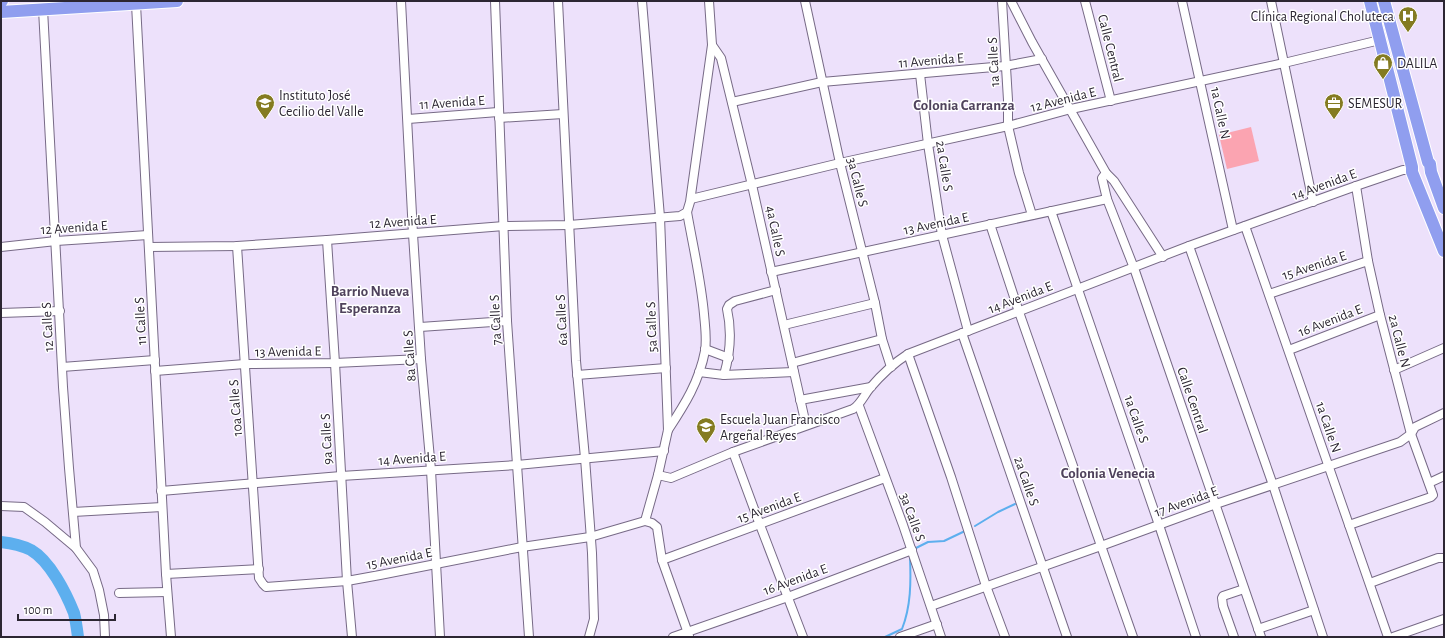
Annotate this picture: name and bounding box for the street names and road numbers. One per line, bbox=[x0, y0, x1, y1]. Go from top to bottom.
street label: Calle Central bbox=[1095, 13, 1125, 83]
street label: 1a Calle S bbox=[986, 37, 1002, 87]
street label: 11 Avenida E bbox=[898, 51, 964, 71]
street label: 12 Avenida E bbox=[1029, 85, 1098, 115]
street label: 1a Calle N bbox=[1208, 86, 1232, 140]
street label: 11 Avenida E bbox=[419, 94, 485, 112]
street label: 2a Calle S bbox=[933, 140, 955, 193]
street label: 3a Calle S bbox=[844, 156, 870, 208]
street label: 14 Avenida E bbox=[1290, 167, 1359, 203]
street label: 4a Calle S bbox=[763, 205, 787, 258]
street label: 13 Avenida E bbox=[902, 210, 970, 238]
street label: 12 Avenida E bbox=[369, 213, 437, 231]
street label: 12 Avenida E bbox=[40, 219, 108, 237]
street label: 15 Avenida E bbox=[1281, 249, 1348, 283]
street label: 14 Avenida E bbox=[986, 279, 1054, 317]
street label: 7a Calle S bbox=[488, 294, 504, 346]
street label: 6a Calle S bbox=[554, 294, 570, 346]
street label: 11 Calle S bbox=[133, 297, 149, 345]
street label: 5a Calle S bbox=[644, 301, 660, 353]
street label: 12 Calle S bbox=[40, 302, 56, 352]
street label: 16 Avenida E bbox=[1297, 302, 1364, 339]
street label: 2a Calle N bbox=[1386, 313, 1412, 369]
street label: 8a Calle S bbox=[401, 330, 419, 382]
street label: 13 Avenida E bbox=[255, 344, 322, 360]
street label: Calle Central bbox=[1174, 365, 1210, 435]
street label: 10a Calle S bbox=[227, 379, 245, 437]
street label: 1a Calle S bbox=[1121, 394, 1151, 445]
street label: 1a Calle N bbox=[1313, 400, 1343, 454]
street label: 9a Calle S bbox=[319, 413, 335, 465]
street label: 14 Avenida E bbox=[378, 450, 446, 468]
street label: 2a Calle S bbox=[1011, 455, 1041, 508]
street label: 17 Avenida E bbox=[1153, 484, 1220, 520]
street label: 15 Avenida E bbox=[736, 490, 803, 526]
street label: 3a Calle S bbox=[897, 491, 927, 544]
street label: 15 Avenida E bbox=[365, 546, 433, 572]
street label: 16 Avenida E bbox=[761, 562, 829, 598]

